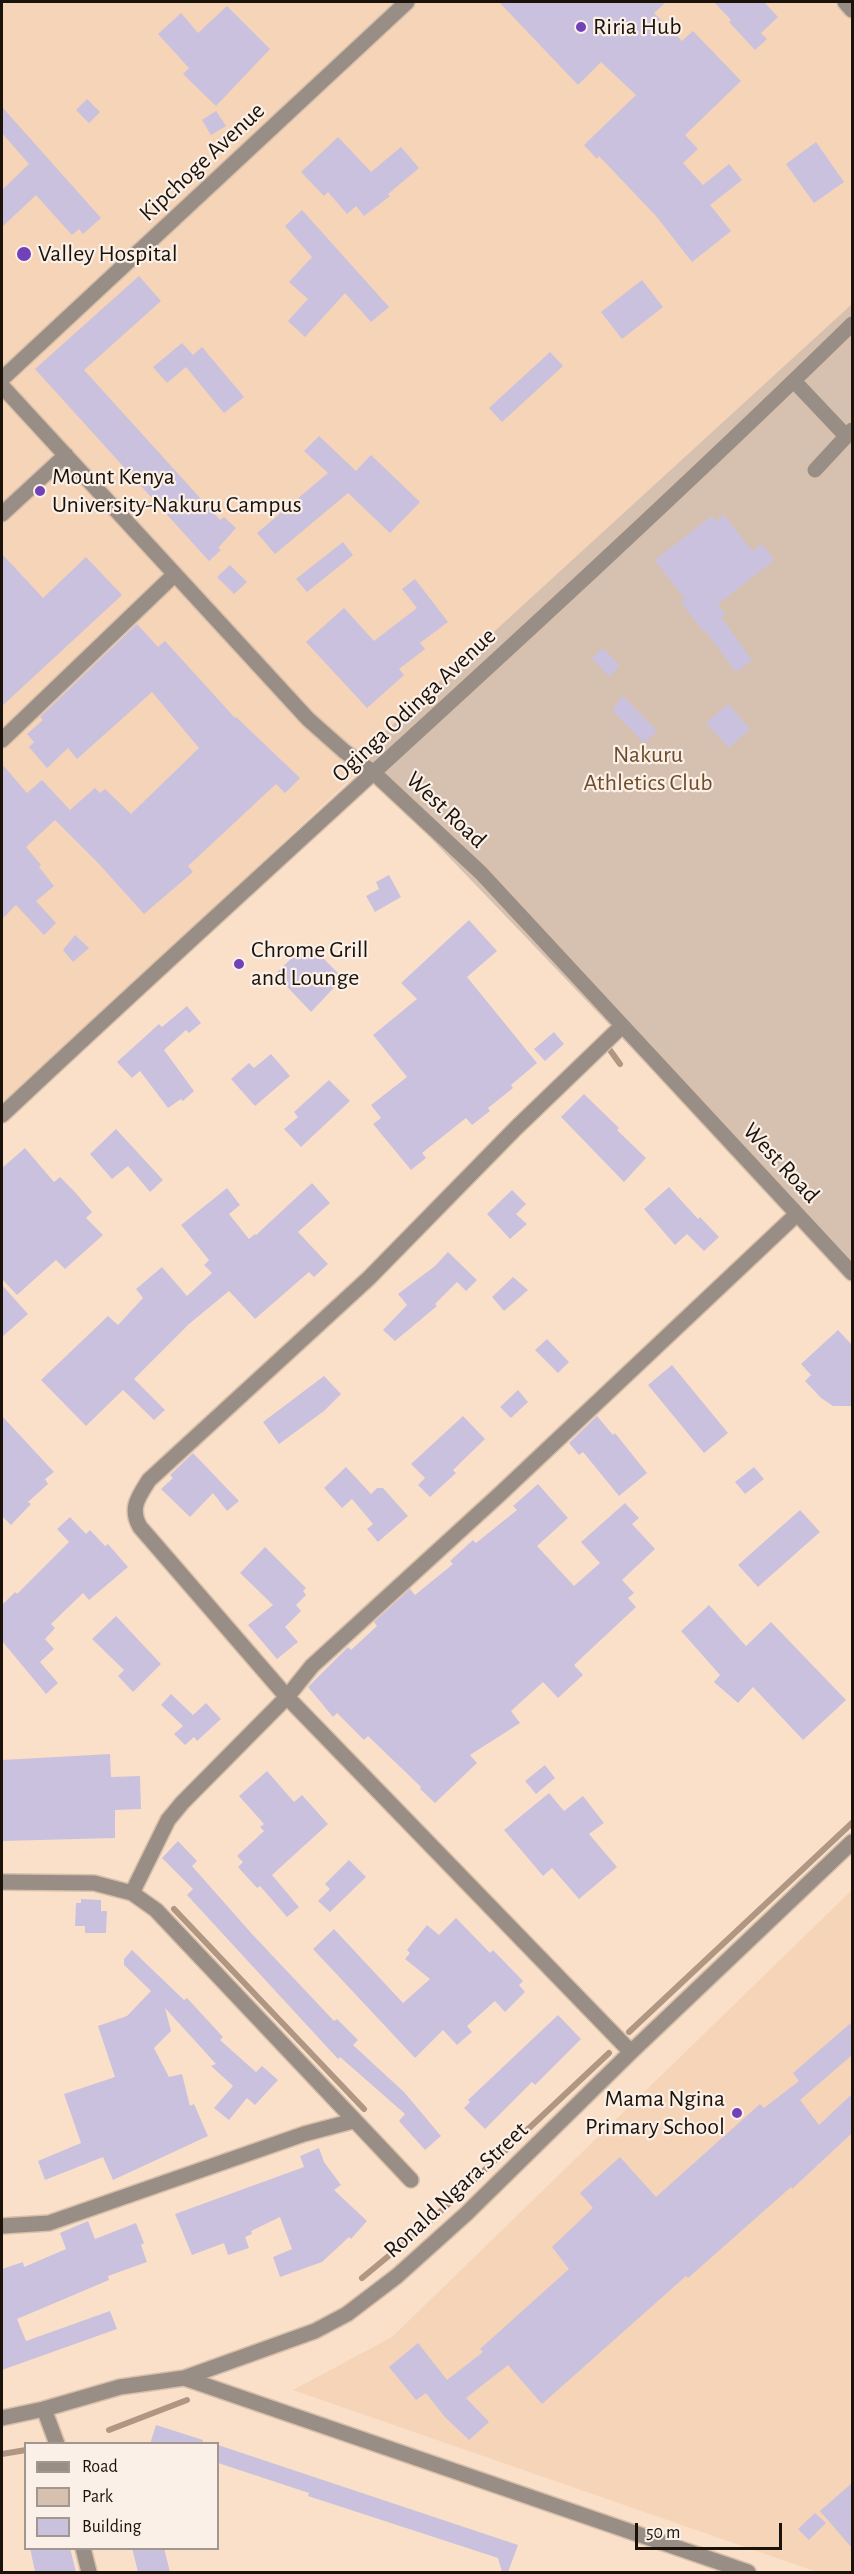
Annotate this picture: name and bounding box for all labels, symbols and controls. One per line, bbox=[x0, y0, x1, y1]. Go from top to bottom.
place label: Riria Hub bbox=[593, 13, 681, 41]
marker: Riria Hub bbox=[574, 20, 588, 34]
street label: Kipchoge Avenue bbox=[133, 96, 271, 228]
place label: Valley Hospital bbox=[38, 240, 178, 268]
marker: Valley Hospital bbox=[15, 245, 33, 263]
place label: Mount Kenya University-Nakuru Campus bbox=[52, 463, 302, 519]
marker: Mount Kenya University-Nakuru Campus bbox=[33, 484, 47, 498]
street label: Oginga Odinga Avenue bbox=[326, 622, 502, 788]
park label: Nakuru Athletics Club bbox=[583, 741, 713, 797]
street label: West Road bbox=[400, 765, 492, 855]
place label: Chrome Grill and Lounge bbox=[251, 936, 369, 992]
marker: Chrome Grill and Lounge bbox=[232, 957, 246, 971]
street label: West Road bbox=[736, 1117, 826, 1209]
place label: Mama Ngina Primary School bbox=[585, 2085, 725, 2141]
marker: Mama Ngina Primary School bbox=[730, 2106, 744, 2120]
street label: Ronald Ngara Street bbox=[378, 2116, 534, 2264]
legend bbox=[24, 2442, 219, 2550]
text: Road bbox=[82, 2458, 118, 2476]
text: Park bbox=[82, 2488, 113, 2506]
scale bar bbox=[638, 2511, 785, 2549]
text: Building bbox=[82, 2518, 141, 2536]
text: 50 m bbox=[646, 2524, 680, 2542]

